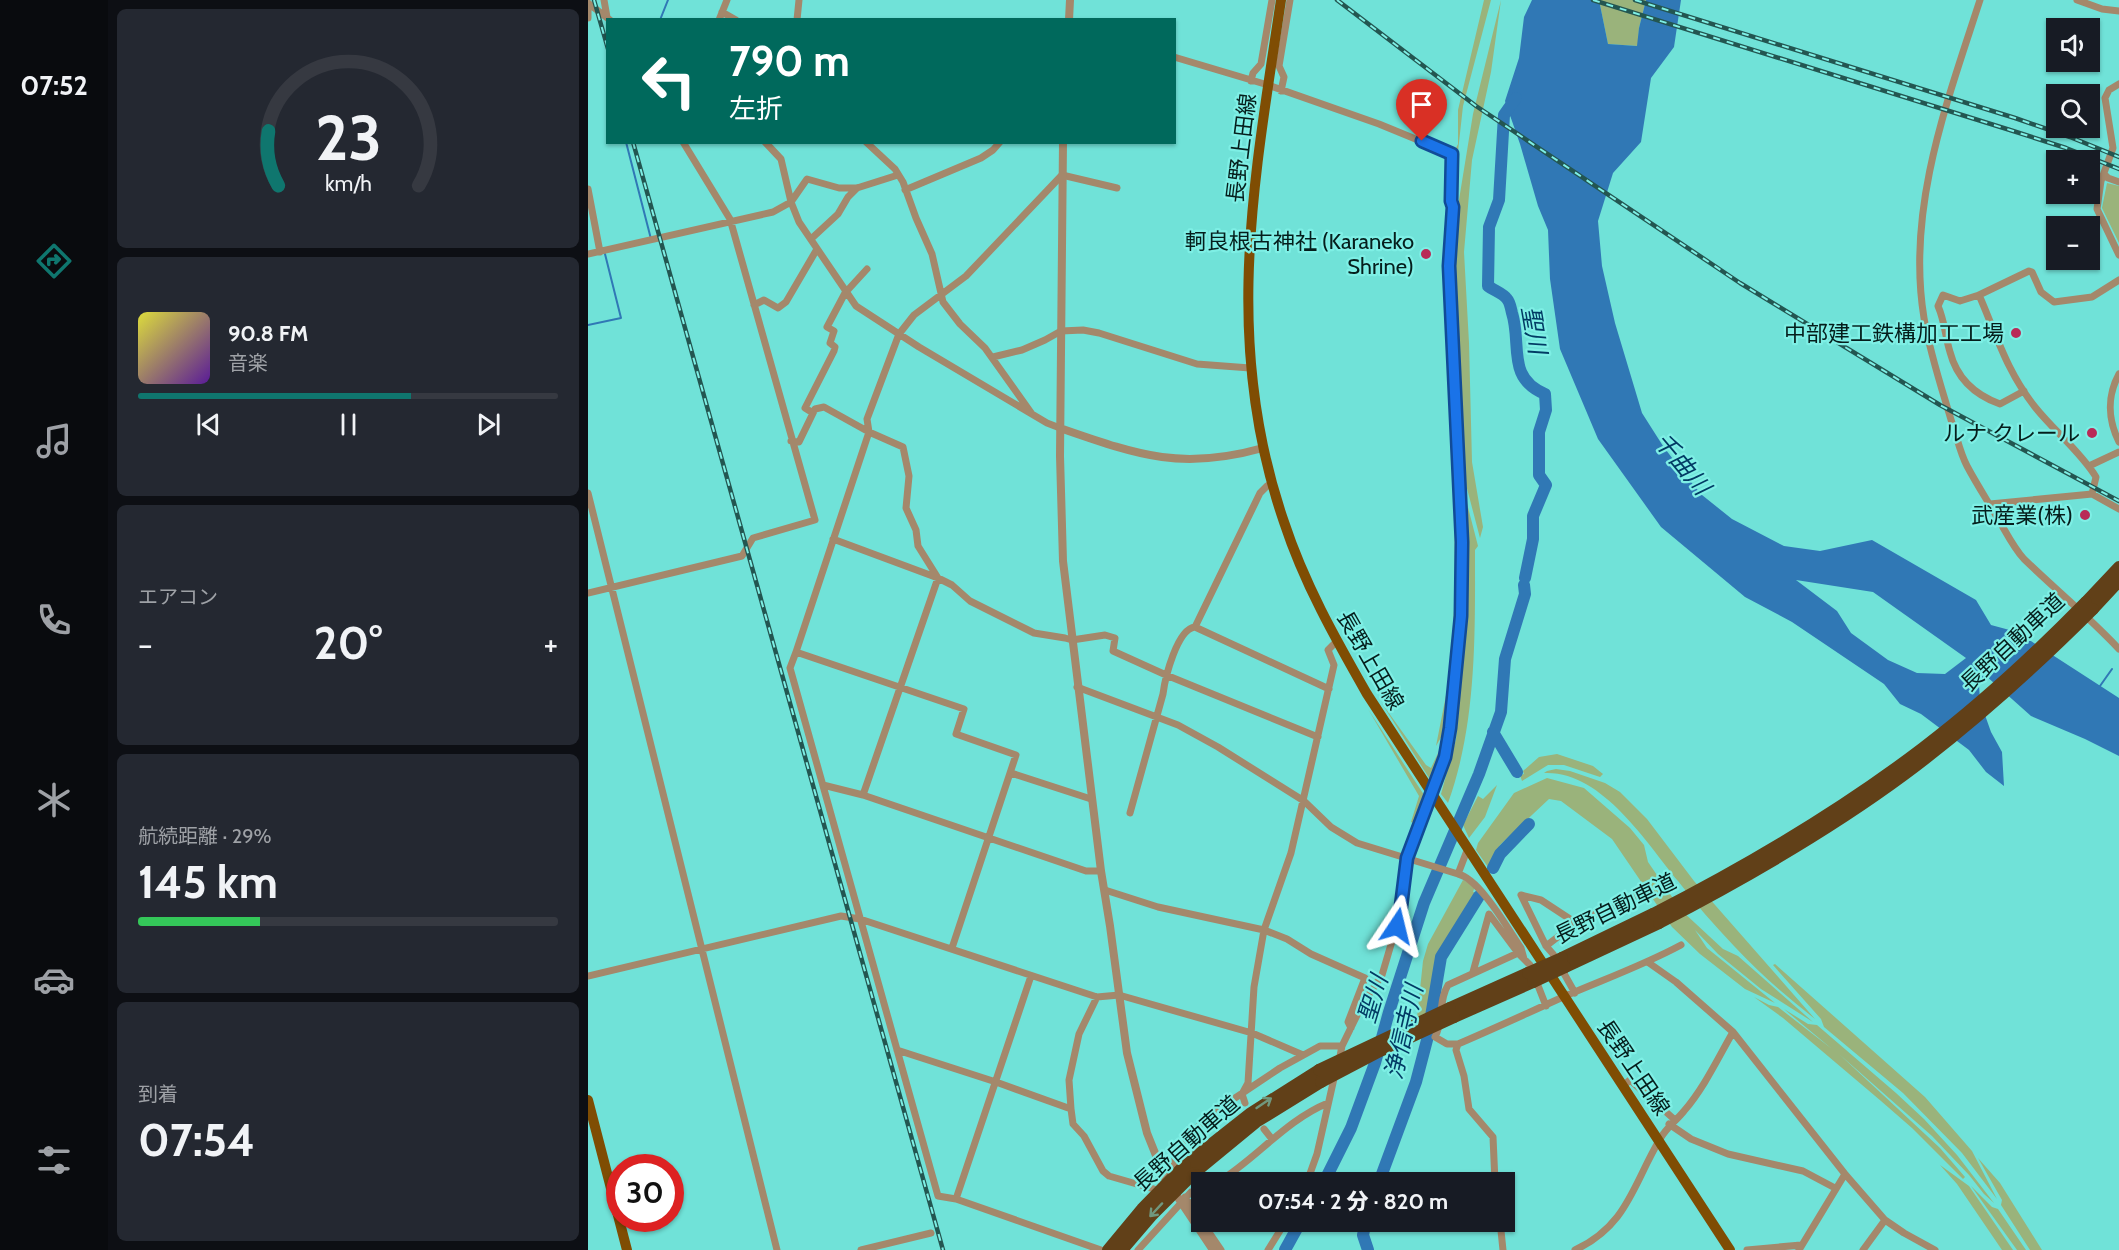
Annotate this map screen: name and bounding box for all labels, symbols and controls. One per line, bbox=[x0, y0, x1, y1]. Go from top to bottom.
map controls bbox=[2046, 18, 2100, 270]
button: sound bbox=[2046, 18, 2100, 72]
text: 790 m bbox=[729, 35, 850, 87]
icon: left bbox=[630, 42, 708, 120]
text: 07:52 bbox=[20, 69, 88, 102]
pin bbox=[1396, 79, 1447, 141]
button: search bbox=[2046, 84, 2100, 138]
icon: arrive bbox=[1405, 88, 1438, 121]
text: 左折 bbox=[729, 92, 783, 125]
street label: 長野上田線 bbox=[1221, 92, 1262, 204]
text: 23 bbox=[315, 100, 381, 176]
button: + bbox=[2046, 150, 2100, 204]
text: km/h bbox=[325, 170, 371, 196]
button: − bbox=[2046, 216, 2100, 270]
place label: 軻良根古神社 (Karaneko Shrine) bbox=[1185, 228, 1414, 280]
icon: directions bbox=[33, 240, 75, 282]
marker: 軻良根古神社 (Karaneko Shrine) bbox=[1419, 247, 1433, 261]
water label: 聖川 bbox=[1516, 304, 1553, 359]
text: 90.8 FM bbox=[228, 320, 308, 347]
place label: 中部建工鉄構加工工場 bbox=[1784, 320, 2004, 347]
marker: 中部建工鉄構加工工場 bbox=[2009, 326, 2023, 340]
text: 音楽 bbox=[228, 351, 268, 375]
icon: previous bbox=[192, 408, 225, 441]
icon: pause bbox=[332, 408, 365, 441]
icon: next bbox=[472, 408, 505, 441]
icon: music bbox=[33, 420, 75, 462]
place label: ルナ クレール bbox=[1943, 420, 2080, 447]
marker: ルナ クレール bbox=[2085, 426, 2099, 440]
water label: 千曲川 bbox=[1648, 427, 1719, 503]
place label: 武産業(株) bbox=[1971, 502, 2073, 529]
marker: 武産業(株) bbox=[2078, 508, 2092, 522]
text: エアコン bbox=[138, 585, 218, 609]
street label: 長野自動車道 bbox=[1955, 587, 2070, 697]
icon: phone bbox=[33, 599, 75, 641]
street label: 長野上田線 bbox=[1331, 606, 1410, 715]
text: 20° bbox=[314, 616, 382, 670]
text: − bbox=[138, 624, 153, 664]
text: + bbox=[543, 624, 558, 664]
icon: climate bbox=[33, 779, 75, 821]
text: 航続距離 · 29% bbox=[138, 824, 272, 848]
text: 145 km bbox=[138, 855, 278, 909]
street label: 長野自動車道 bbox=[1550, 867, 1680, 950]
position arrow bbox=[1365, 894, 1429, 958]
icon: car bbox=[33, 959, 75, 1001]
water label: 聖川 bbox=[1352, 969, 1394, 1026]
water label: 浄信寺川 bbox=[1379, 979, 1429, 1082]
street label: 長野上田線 bbox=[1592, 1014, 1676, 1120]
text: 到着 bbox=[138, 1082, 178, 1106]
street label: 長野自動車道 bbox=[1128, 1090, 1245, 1197]
one-way arrow bbox=[1255, 1097, 1272, 1109]
text: 07:54 bbox=[138, 1113, 255, 1167]
icon: filters bbox=[33, 1139, 75, 1181]
speed limit sign: 30 bbox=[606, 1154, 684, 1232]
text: 07:54 · 2 分 · 820 m bbox=[1258, 1188, 1448, 1215]
one-way arrow bbox=[1149, 1202, 1163, 1217]

